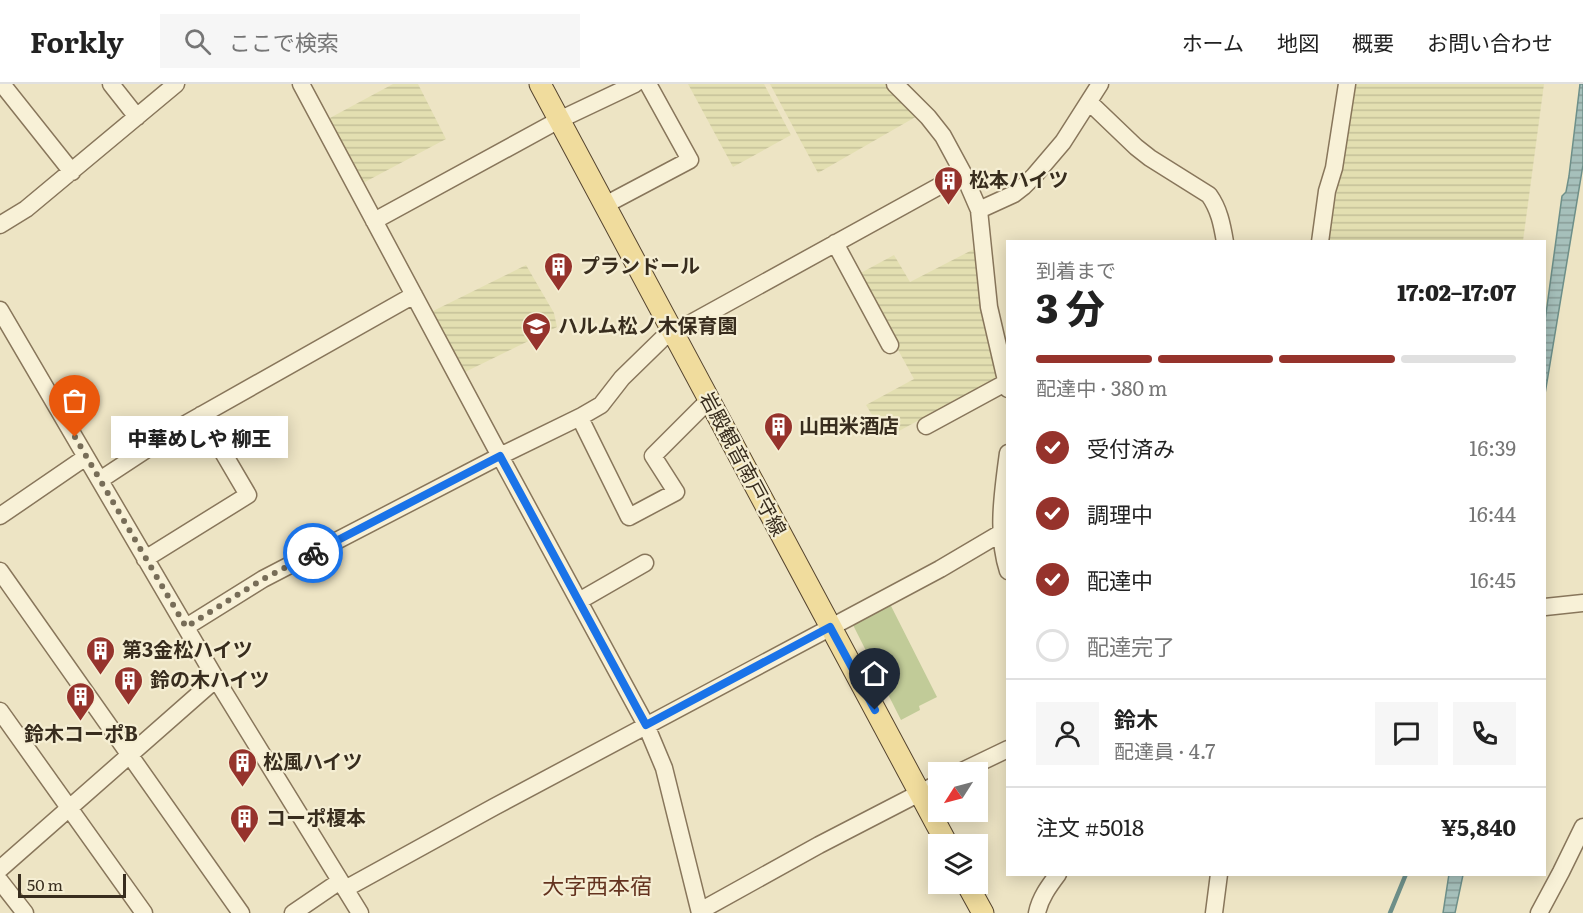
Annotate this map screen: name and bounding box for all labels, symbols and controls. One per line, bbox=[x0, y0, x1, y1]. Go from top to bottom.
search box bbox=[160, 14, 580, 68]
text: Forkly bbox=[30, 20, 124, 62]
icon: search bbox=[181, 25, 214, 58]
text: ここで検索 bbox=[229, 25, 339, 58]
text: ホーム bbox=[1182, 26, 1244, 57]
text: 地図 bbox=[1277, 26, 1319, 57]
text: 概要 bbox=[1352, 26, 1394, 57]
text: お問い合わせ bbox=[1427, 26, 1553, 57]
place label: 松本ハイツ bbox=[969, 163, 1069, 193]
building icon: 松本ハイツ bbox=[932, 164, 964, 206]
place label: プランドール bbox=[580, 249, 700, 279]
building icon: プランドール bbox=[543, 250, 575, 292]
text: 到着まで bbox=[1036, 254, 1116, 284]
text: 17:02–17:07 bbox=[1397, 275, 1516, 308]
text: 3 分 bbox=[1036, 277, 1105, 335]
place label: ハルム松ノ木保育園 bbox=[558, 309, 738, 339]
school or university icon: ハルム松ノ木保育園 bbox=[521, 310, 553, 352]
text: 配達中 · 380 m bbox=[1036, 372, 1167, 402]
pin bbox=[49, 375, 100, 437]
icon: bag bbox=[58, 384, 91, 417]
street label: 岩殿観音南戸守線 bbox=[694, 385, 796, 541]
place label: 山田米酒店 bbox=[799, 409, 899, 439]
building icon: 山田米酒店 bbox=[762, 410, 794, 452]
callout: 中華めしや 柳王 bbox=[111, 416, 288, 458]
text: 中華めしや 柳王 bbox=[128, 422, 271, 452]
icon: check bbox=[1036, 431, 1069, 464]
text: 受付済み bbox=[1087, 431, 1175, 464]
text: 16:39 bbox=[1469, 432, 1516, 462]
icon: check bbox=[1036, 497, 1069, 530]
text: 調理中 bbox=[1087, 497, 1153, 530]
text: 16:44 bbox=[1469, 498, 1516, 528]
courier bbox=[283, 523, 343, 583]
icon: bike bbox=[297, 537, 330, 570]
icon: check bbox=[1036, 563, 1069, 596]
text: 配達中 bbox=[1087, 563, 1153, 596]
text: 16:45 bbox=[1470, 564, 1516, 594]
text: 配達完了 bbox=[1087, 629, 1175, 662]
place label: 第3金松ハイツ bbox=[122, 633, 253, 663]
building icon: 第3金松ハイツ bbox=[85, 634, 117, 676]
pin bbox=[849, 648, 900, 710]
icon: home bbox=[858, 657, 891, 690]
place label: 鈴の木ハイツ bbox=[150, 663, 270, 693]
building icon: 鈴の木ハイツ bbox=[113, 664, 145, 706]
building icon: 鈴木コーポB bbox=[65, 680, 97, 722]
button: person bbox=[1036, 702, 1099, 765]
text: 鈴木 bbox=[1114, 702, 1158, 735]
button: chat bbox=[1375, 702, 1438, 765]
button: phone bbox=[1453, 702, 1516, 765]
place label: 鈴木コーポB bbox=[24, 717, 138, 747]
text: 配達員 · 4.7 bbox=[1114, 735, 1215, 765]
place label: 松風ハイツ bbox=[263, 745, 363, 775]
building icon: 松風ハイツ bbox=[226, 746, 258, 788]
north arrow bbox=[928, 762, 988, 822]
map controls bbox=[928, 762, 988, 894]
place label: コーポ榎本 bbox=[266, 801, 366, 831]
building icon: コーポ榎本 bbox=[229, 802, 261, 844]
text: 注文 #5018 bbox=[1036, 810, 1144, 843]
text: ¥5,840 bbox=[1441, 810, 1516, 843]
button: layers bbox=[928, 834, 988, 894]
district label: 大字西本宿 bbox=[542, 868, 652, 901]
scale bar bbox=[18, 871, 126, 898]
text: 50 m bbox=[27, 872, 63, 896]

